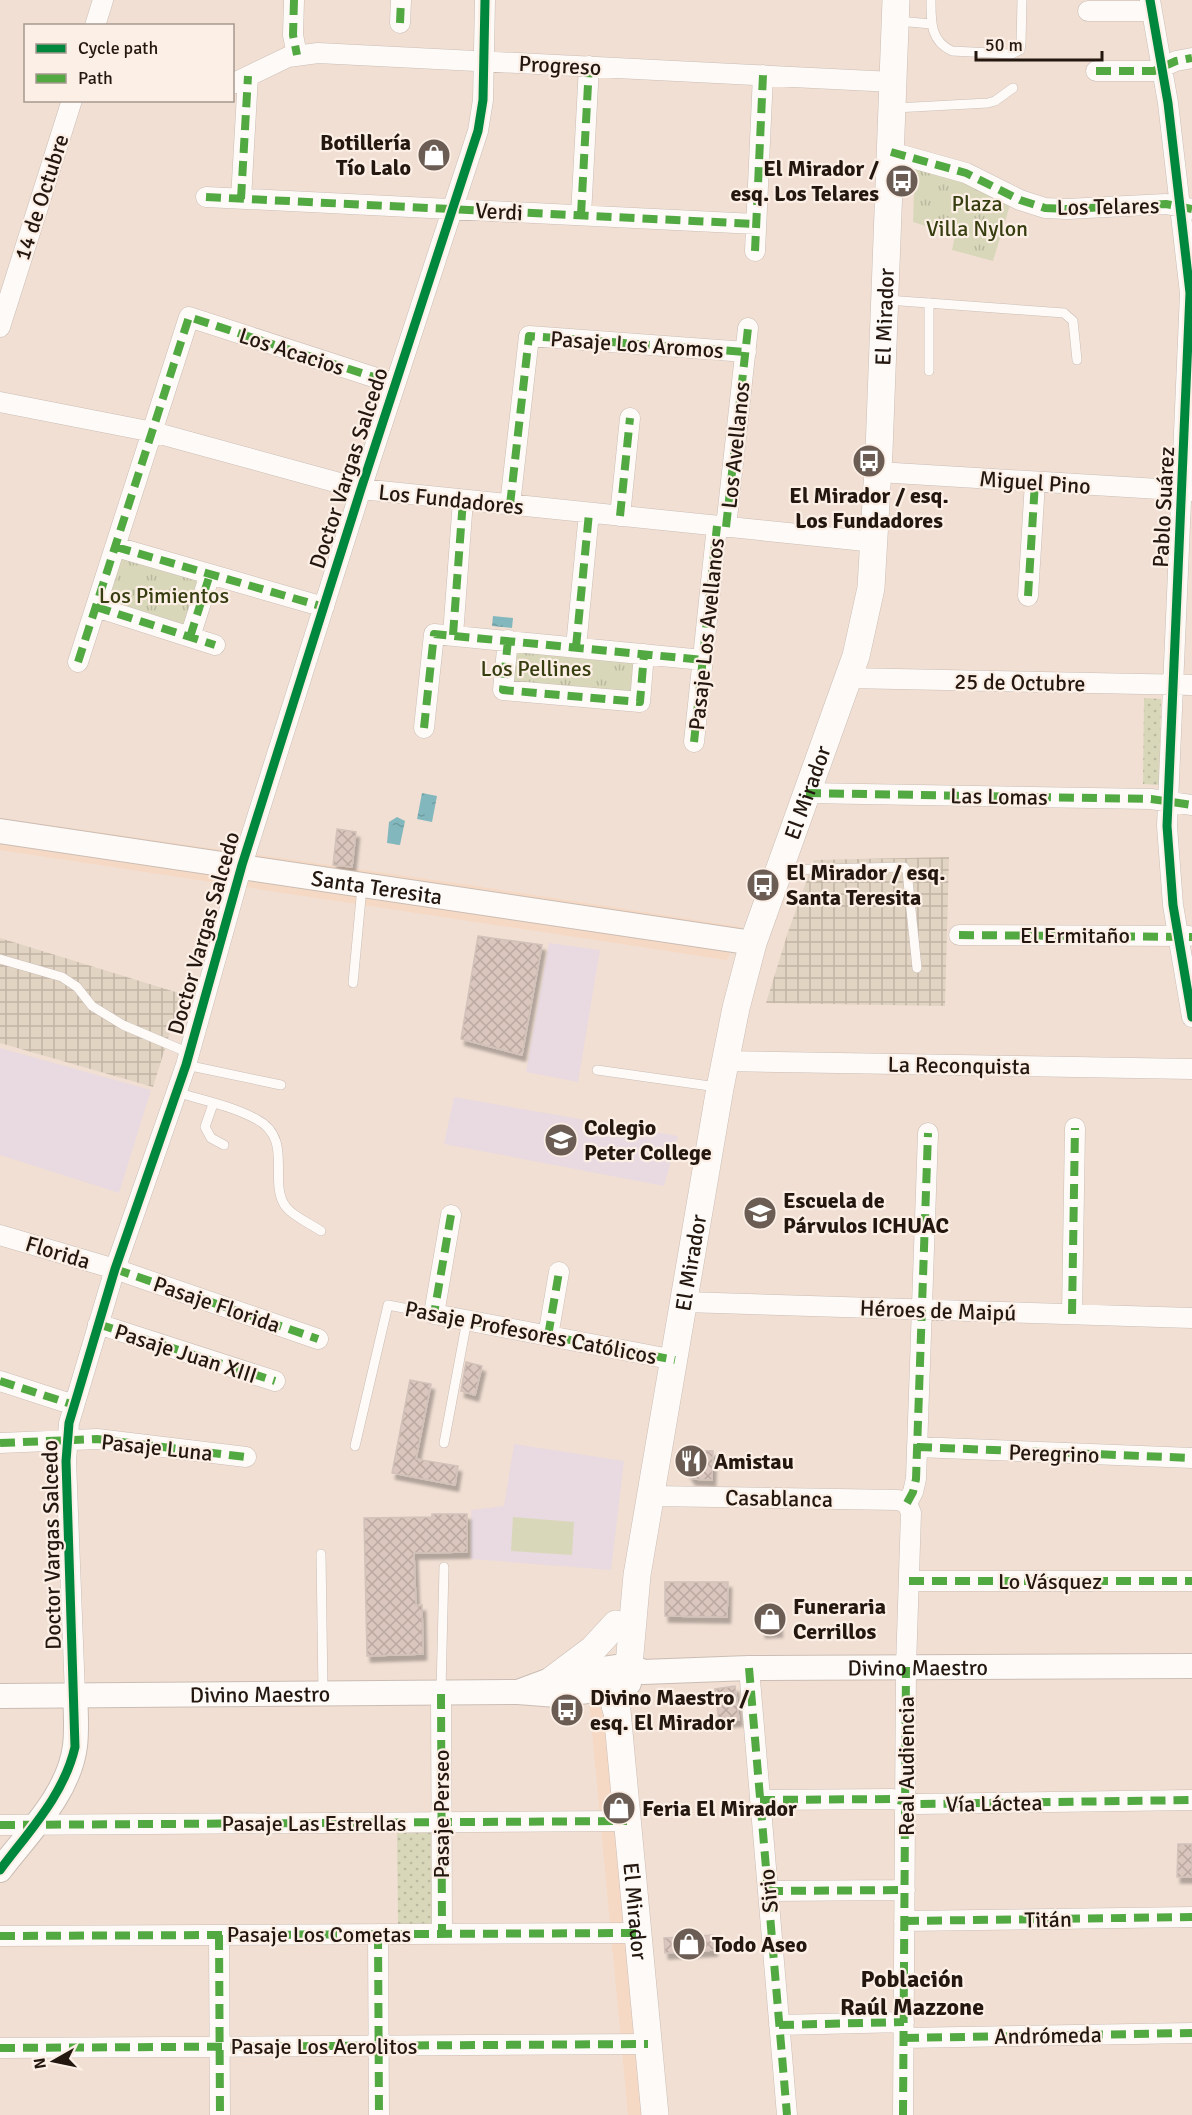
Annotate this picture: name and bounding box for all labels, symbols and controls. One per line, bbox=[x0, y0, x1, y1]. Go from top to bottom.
legend bbox=[24, 24, 234, 102]
scale bar bbox=[976, 24, 1102, 62]
text: 50 m bbox=[985, 34, 1023, 56]
text: Cycle path bbox=[78, 37, 158, 59]
street label: Progreso bbox=[518, 50, 602, 81]
text: Path bbox=[78, 67, 113, 89]
place label: Botillería Tío Lalo bbox=[320, 129, 411, 181]
street label: 14 de Octubre bbox=[8, 131, 75, 264]
shop icon: Botillería Tío Lalo bbox=[416, 137, 452, 173]
place label: El Mirador / esq. Los Telares bbox=[730, 155, 879, 207]
bus stop icon: El Mirador / esq. Los Telares bbox=[884, 163, 920, 199]
park label: Plaza Villa Nylon bbox=[926, 190, 1028, 242]
street label: Los Telares bbox=[1056, 192, 1160, 221]
street label: Verdi bbox=[474, 197, 524, 226]
street label: El Mirador bbox=[869, 268, 900, 366]
street label: Los Acacios bbox=[236, 322, 348, 381]
street label: Pasaje Los Aromos bbox=[549, 325, 725, 364]
street label: Doctor Vargas Salcedo bbox=[303, 364, 394, 572]
street label: Los Avellanos bbox=[715, 380, 756, 510]
bus stop icon: El Mirador / esq. Los Fundadores bbox=[851, 443, 887, 479]
street label: Pablo Suárez bbox=[1147, 446, 1180, 568]
street label: Miguel Pino bbox=[978, 465, 1092, 500]
street label: Los Fundadores bbox=[377, 478, 525, 521]
place label: El Mirador / esq. Los Fundadores bbox=[789, 482, 949, 534]
street label: Pasaje Los Avellanos bbox=[683, 536, 730, 732]
park label: Los Pimientos bbox=[99, 582, 229, 609]
park label: Los Pellines bbox=[481, 655, 591, 682]
street label: 25 de Octubre bbox=[954, 668, 1086, 697]
street label: El Mirador bbox=[778, 742, 837, 843]
street label: Las Lomas bbox=[950, 782, 1048, 811]
street label: Doctor Vargas Salcedo bbox=[162, 828, 245, 1038]
place label: El Mirador / esq. Santa Teresita bbox=[786, 859, 945, 911]
street label: Santa Teresita bbox=[309, 864, 444, 911]
bus stop icon: El Mirador / esq. Santa Teresita bbox=[745, 867, 781, 903]
street label: El Ermitaño bbox=[1020, 922, 1130, 949]
street label: La Reconquista bbox=[887, 1051, 1031, 1080]
place label: Colegio Peter College bbox=[584, 1114, 712, 1166]
school or university icon: Colegio Peter College bbox=[543, 1122, 579, 1158]
place label: Escuela de Párvulos ICHUAC bbox=[783, 1187, 949, 1239]
school or university icon: Escuela de Párvulos ICHUAC bbox=[742, 1195, 778, 1231]
street label: El Mirador bbox=[669, 1212, 712, 1313]
street label: Florida bbox=[22, 1230, 94, 1275]
street label: Pasaje Florida bbox=[150, 1270, 284, 1339]
street label: Héroes de Maipú bbox=[859, 1294, 1017, 1327]
street label: Pasaje Profesores Católicos bbox=[403, 1295, 659, 1370]
street label: Pasaje Juan XIII bbox=[111, 1318, 260, 1389]
street label: Pasaje Luna bbox=[100, 1428, 214, 1467]
street label: Peregrino bbox=[1008, 1438, 1100, 1469]
street label: Doctor Vargas Salcedo bbox=[36, 1440, 67, 1650]
restaurant icon: Amistau bbox=[673, 1443, 709, 1479]
place label: Amistau bbox=[714, 1448, 794, 1475]
street label: Casablanca bbox=[725, 1484, 833, 1513]
street label: Lo Vásquez bbox=[998, 1568, 1102, 1595]
place label: Funeraria Cerrillos bbox=[793, 1593, 886, 1645]
shop icon: Funeraria Cerrillos bbox=[752, 1601, 788, 1637]
street label: Divino Maestro bbox=[847, 1654, 988, 1682]
street label: Divino Maestro bbox=[190, 1680, 330, 1709]
place label: Divino Maestro / esq. El Mirador bbox=[590, 1684, 749, 1736]
bus stop icon: Divino Maestro / esq. El Mirador bbox=[549, 1692, 585, 1728]
street label: Real Audiencia bbox=[893, 1696, 920, 1836]
street label: Pasaje Perseo bbox=[428, 1750, 455, 1879]
street label: Vía Láctea bbox=[945, 1789, 1043, 1818]
shop icon: Feria El Mirador bbox=[601, 1790, 637, 1826]
place label: Feria El Mirador bbox=[642, 1795, 797, 1822]
street label: Pasaje Las Estrellas bbox=[222, 1810, 406, 1837]
street label: El Mirador bbox=[617, 1861, 653, 1961]
street label: Sirio bbox=[753, 1868, 784, 1914]
street label: Titán bbox=[1024, 1906, 1072, 1933]
street label: Pasaje Los Cometas bbox=[227, 1921, 411, 1948]
shop icon: Todo Aseo bbox=[671, 1926, 707, 1962]
place label: Todo Aseo bbox=[712, 1931, 807, 1958]
district label: Población Raúl Mazzone bbox=[840, 1964, 984, 2022]
street label: Andrómeda bbox=[994, 2021, 1102, 2050]
north arrow bbox=[24, 2031, 84, 2091]
street label: Pasaje Los Aerolitos bbox=[231, 2033, 417, 2060]
text: N bbox=[29, 2056, 51, 2070]

